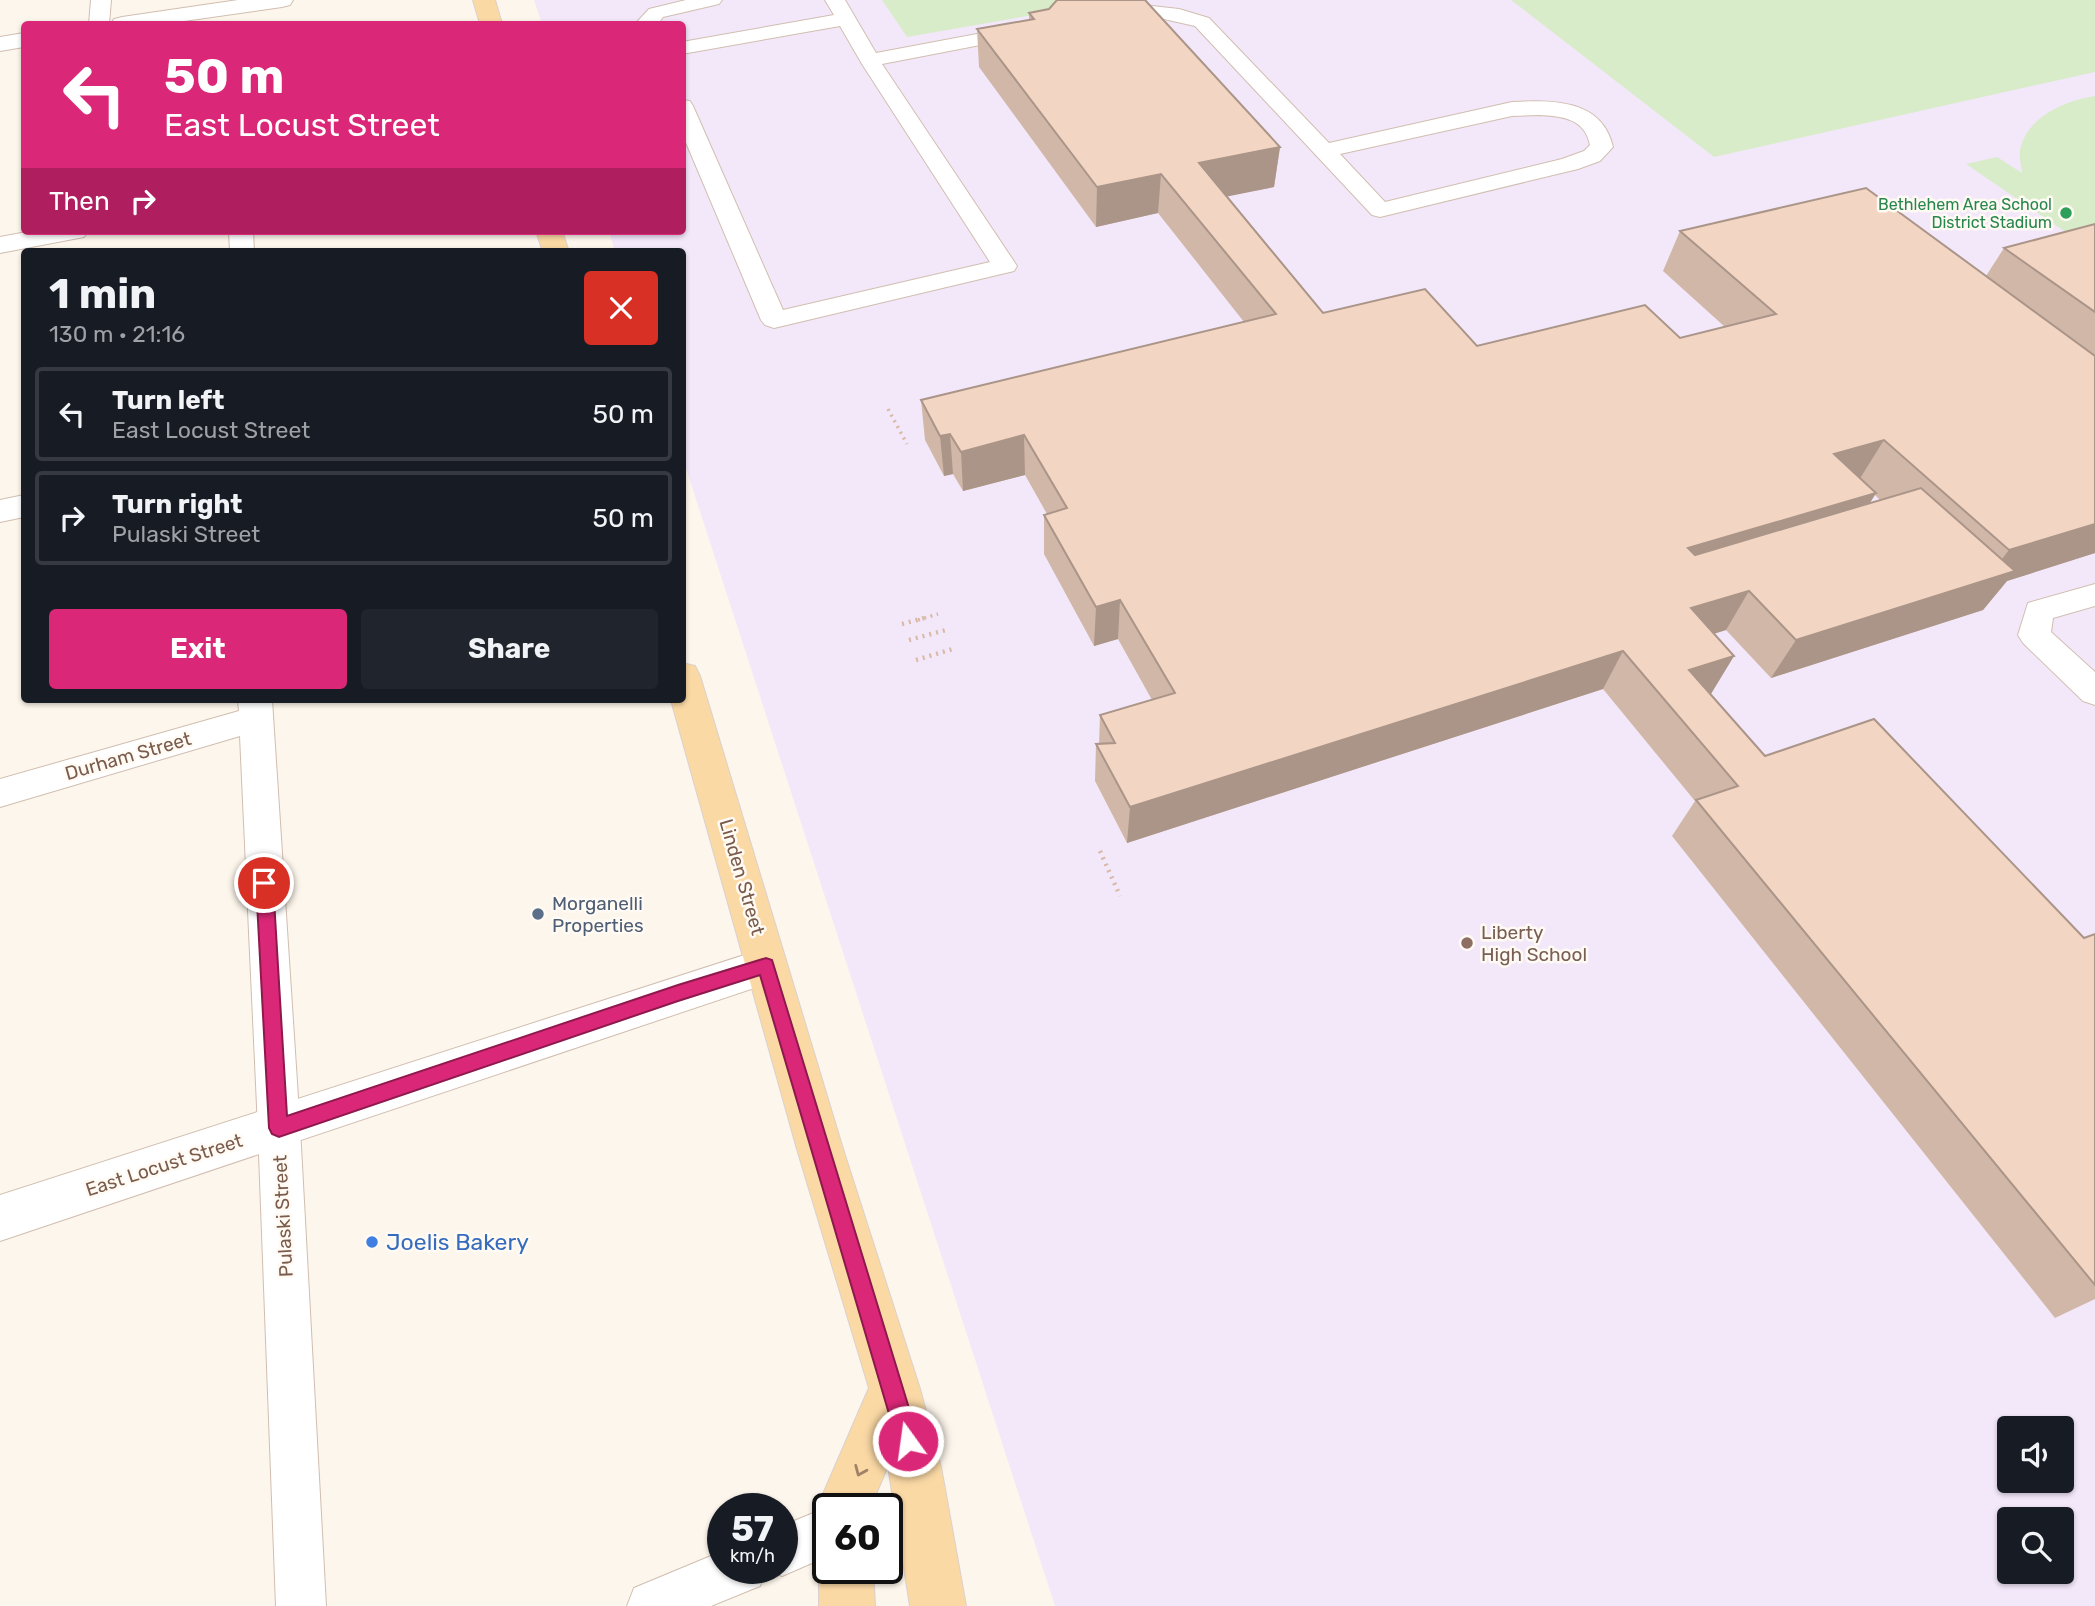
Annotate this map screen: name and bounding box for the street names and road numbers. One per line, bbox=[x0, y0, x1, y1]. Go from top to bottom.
street label: Durham Street bbox=[62, 727, 194, 785]
street label: Linden Street bbox=[714, 816, 770, 938]
street label: East Locust Street bbox=[83, 1129, 246, 1201]
street label: Pulaski Street bbox=[268, 1154, 298, 1278]

